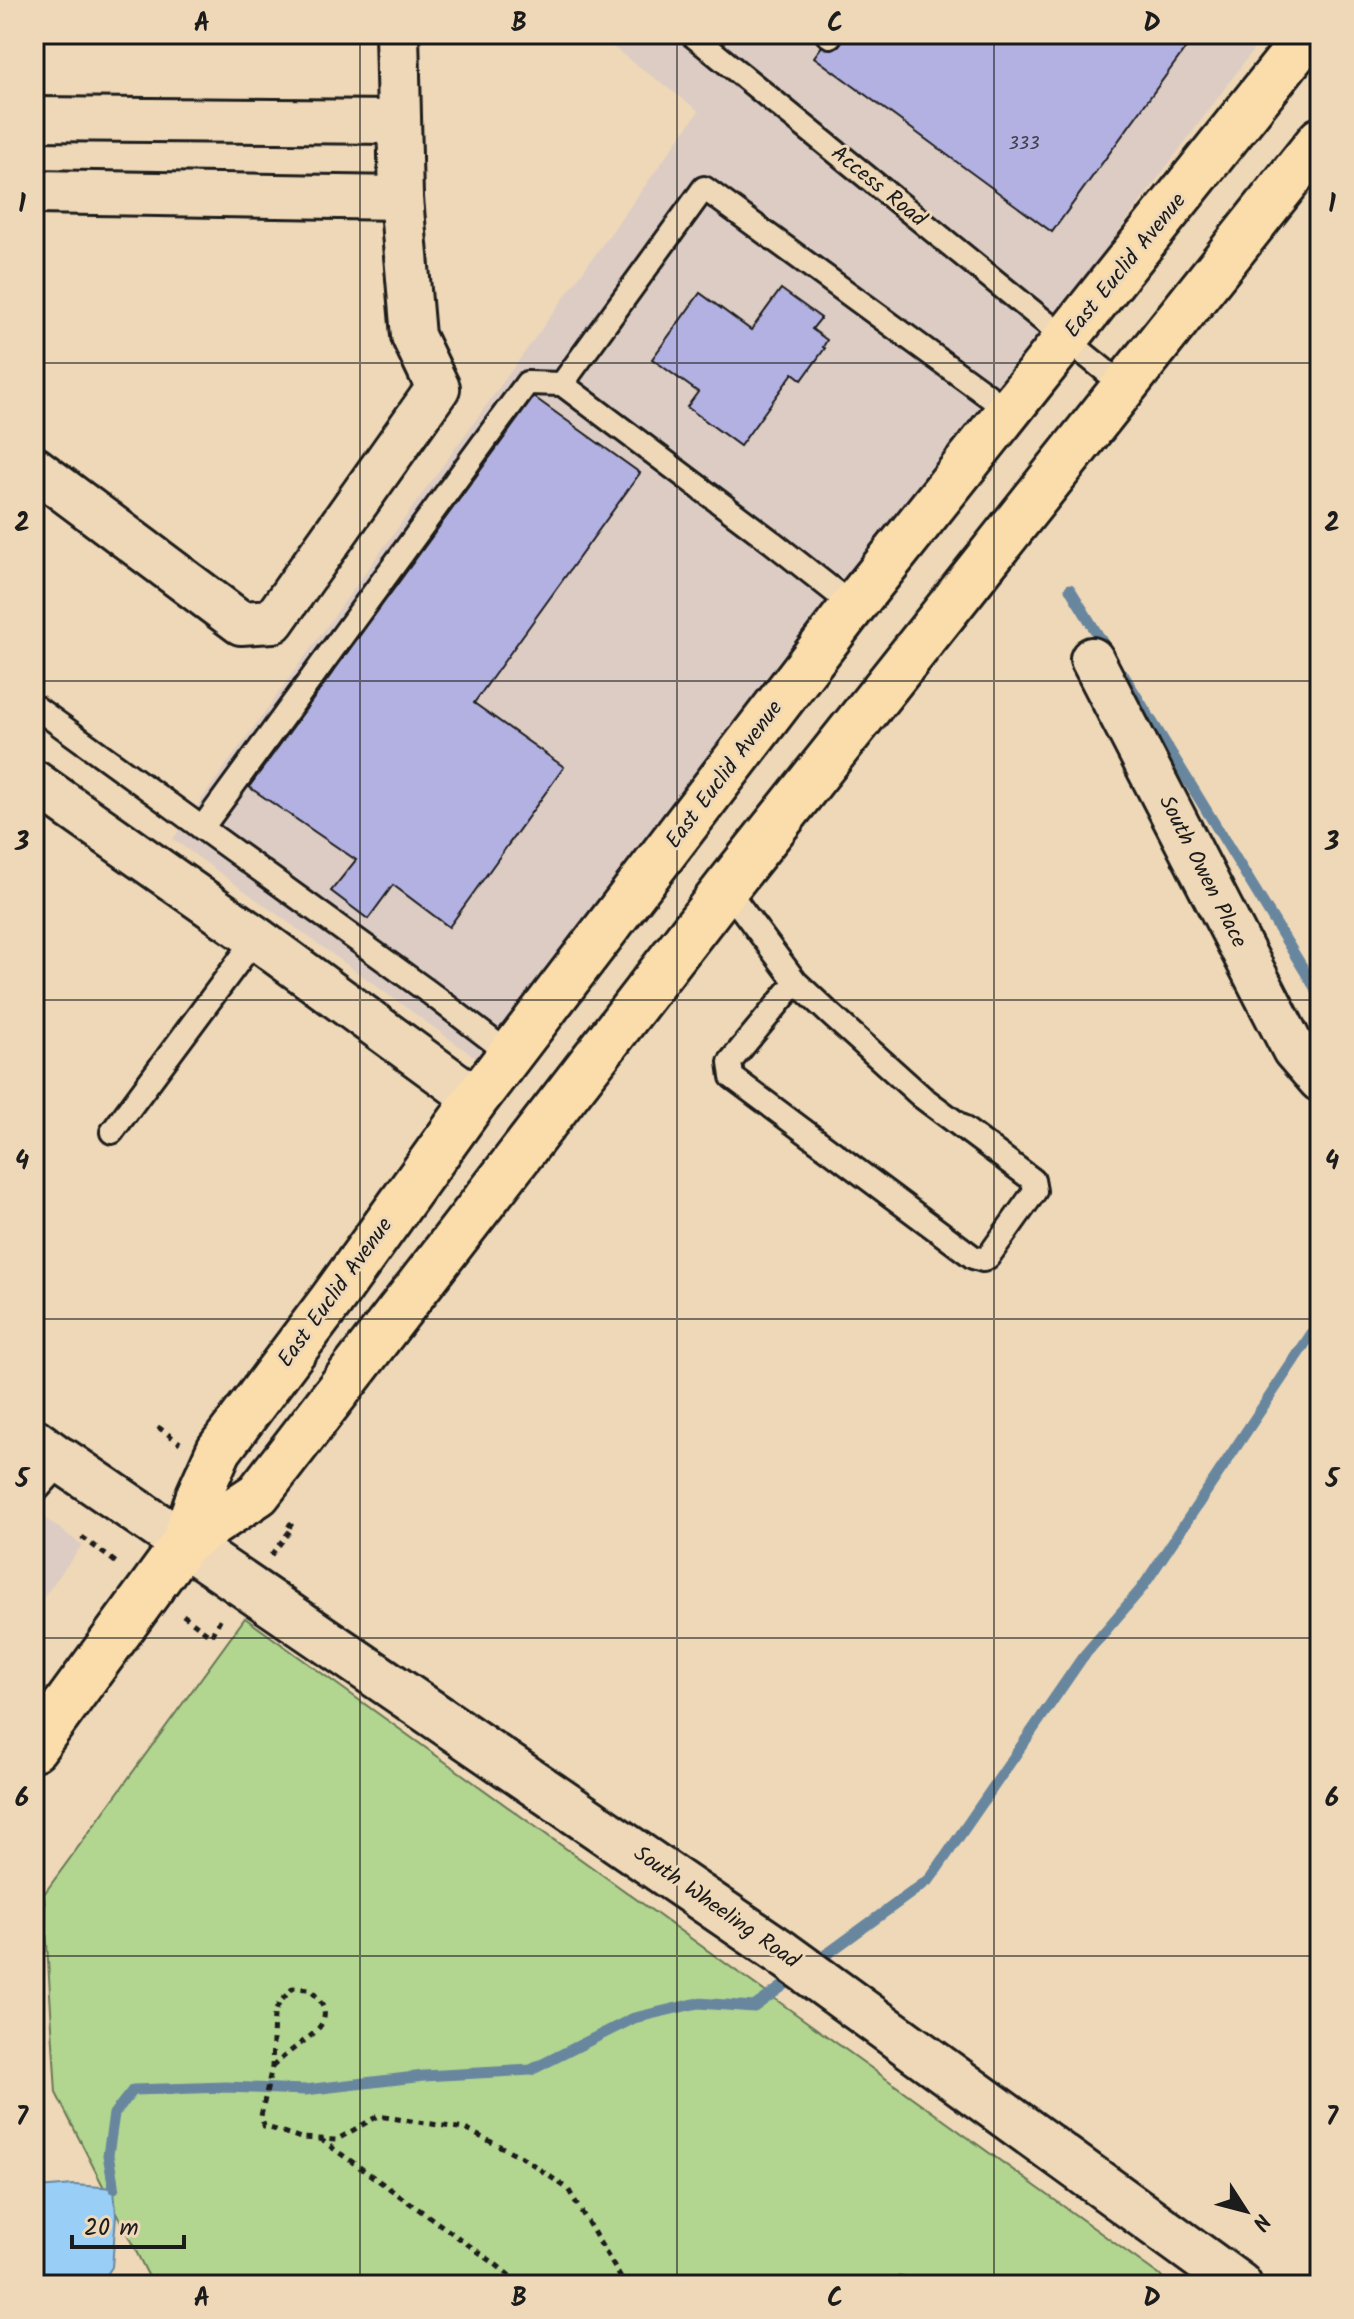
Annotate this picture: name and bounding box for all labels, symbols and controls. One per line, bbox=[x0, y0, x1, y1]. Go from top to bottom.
text: A bbox=[194, 3, 210, 45]
text: B bbox=[511, 3, 527, 45]
text: C bbox=[827, 3, 843, 45]
text: D bbox=[1143, 3, 1161, 45]
house number: 333 bbox=[1009, 130, 1039, 159]
street label: Access Road bbox=[822, 137, 934, 237]
text: 1 bbox=[18, 184, 26, 226]
text: 1 bbox=[1328, 184, 1336, 226]
street label: East Euclid Avenue bbox=[1056, 186, 1196, 346]
text: 2 bbox=[14, 503, 30, 545]
text: 2 bbox=[1324, 503, 1340, 545]
street label: East Euclid Avenue bbox=[657, 693, 793, 857]
street label: South Owen Place bbox=[1148, 789, 1256, 955]
text: 3 bbox=[14, 822, 29, 864]
text: 3 bbox=[1324, 822, 1339, 864]
text: 4 bbox=[15, 1141, 29, 1183]
text: 4 bbox=[1325, 1141, 1339, 1183]
street label: East Euclid Avenue bbox=[269, 1211, 403, 1375]
text: 5 bbox=[14, 1459, 30, 1501]
text: 5 bbox=[1324, 1459, 1340, 1501]
text: 6 bbox=[15, 1778, 29, 1820]
text: 6 bbox=[1325, 1778, 1339, 1820]
street label: South Wheeling Road bbox=[626, 1837, 807, 1979]
text: 7 bbox=[16, 2097, 29, 2139]
text: 7 bbox=[1326, 2097, 1339, 2139]
north arrow bbox=[1206, 2171, 1286, 2251]
scale bar bbox=[72, 2199, 184, 2249]
text: N bbox=[1242, 2205, 1278, 2237]
text: 20 m bbox=[84, 2209, 139, 2248]
text: A bbox=[194, 2278, 210, 2319]
text: B bbox=[511, 2278, 527, 2319]
text: C bbox=[827, 2278, 843, 2319]
text: D bbox=[1143, 2278, 1161, 2319]

